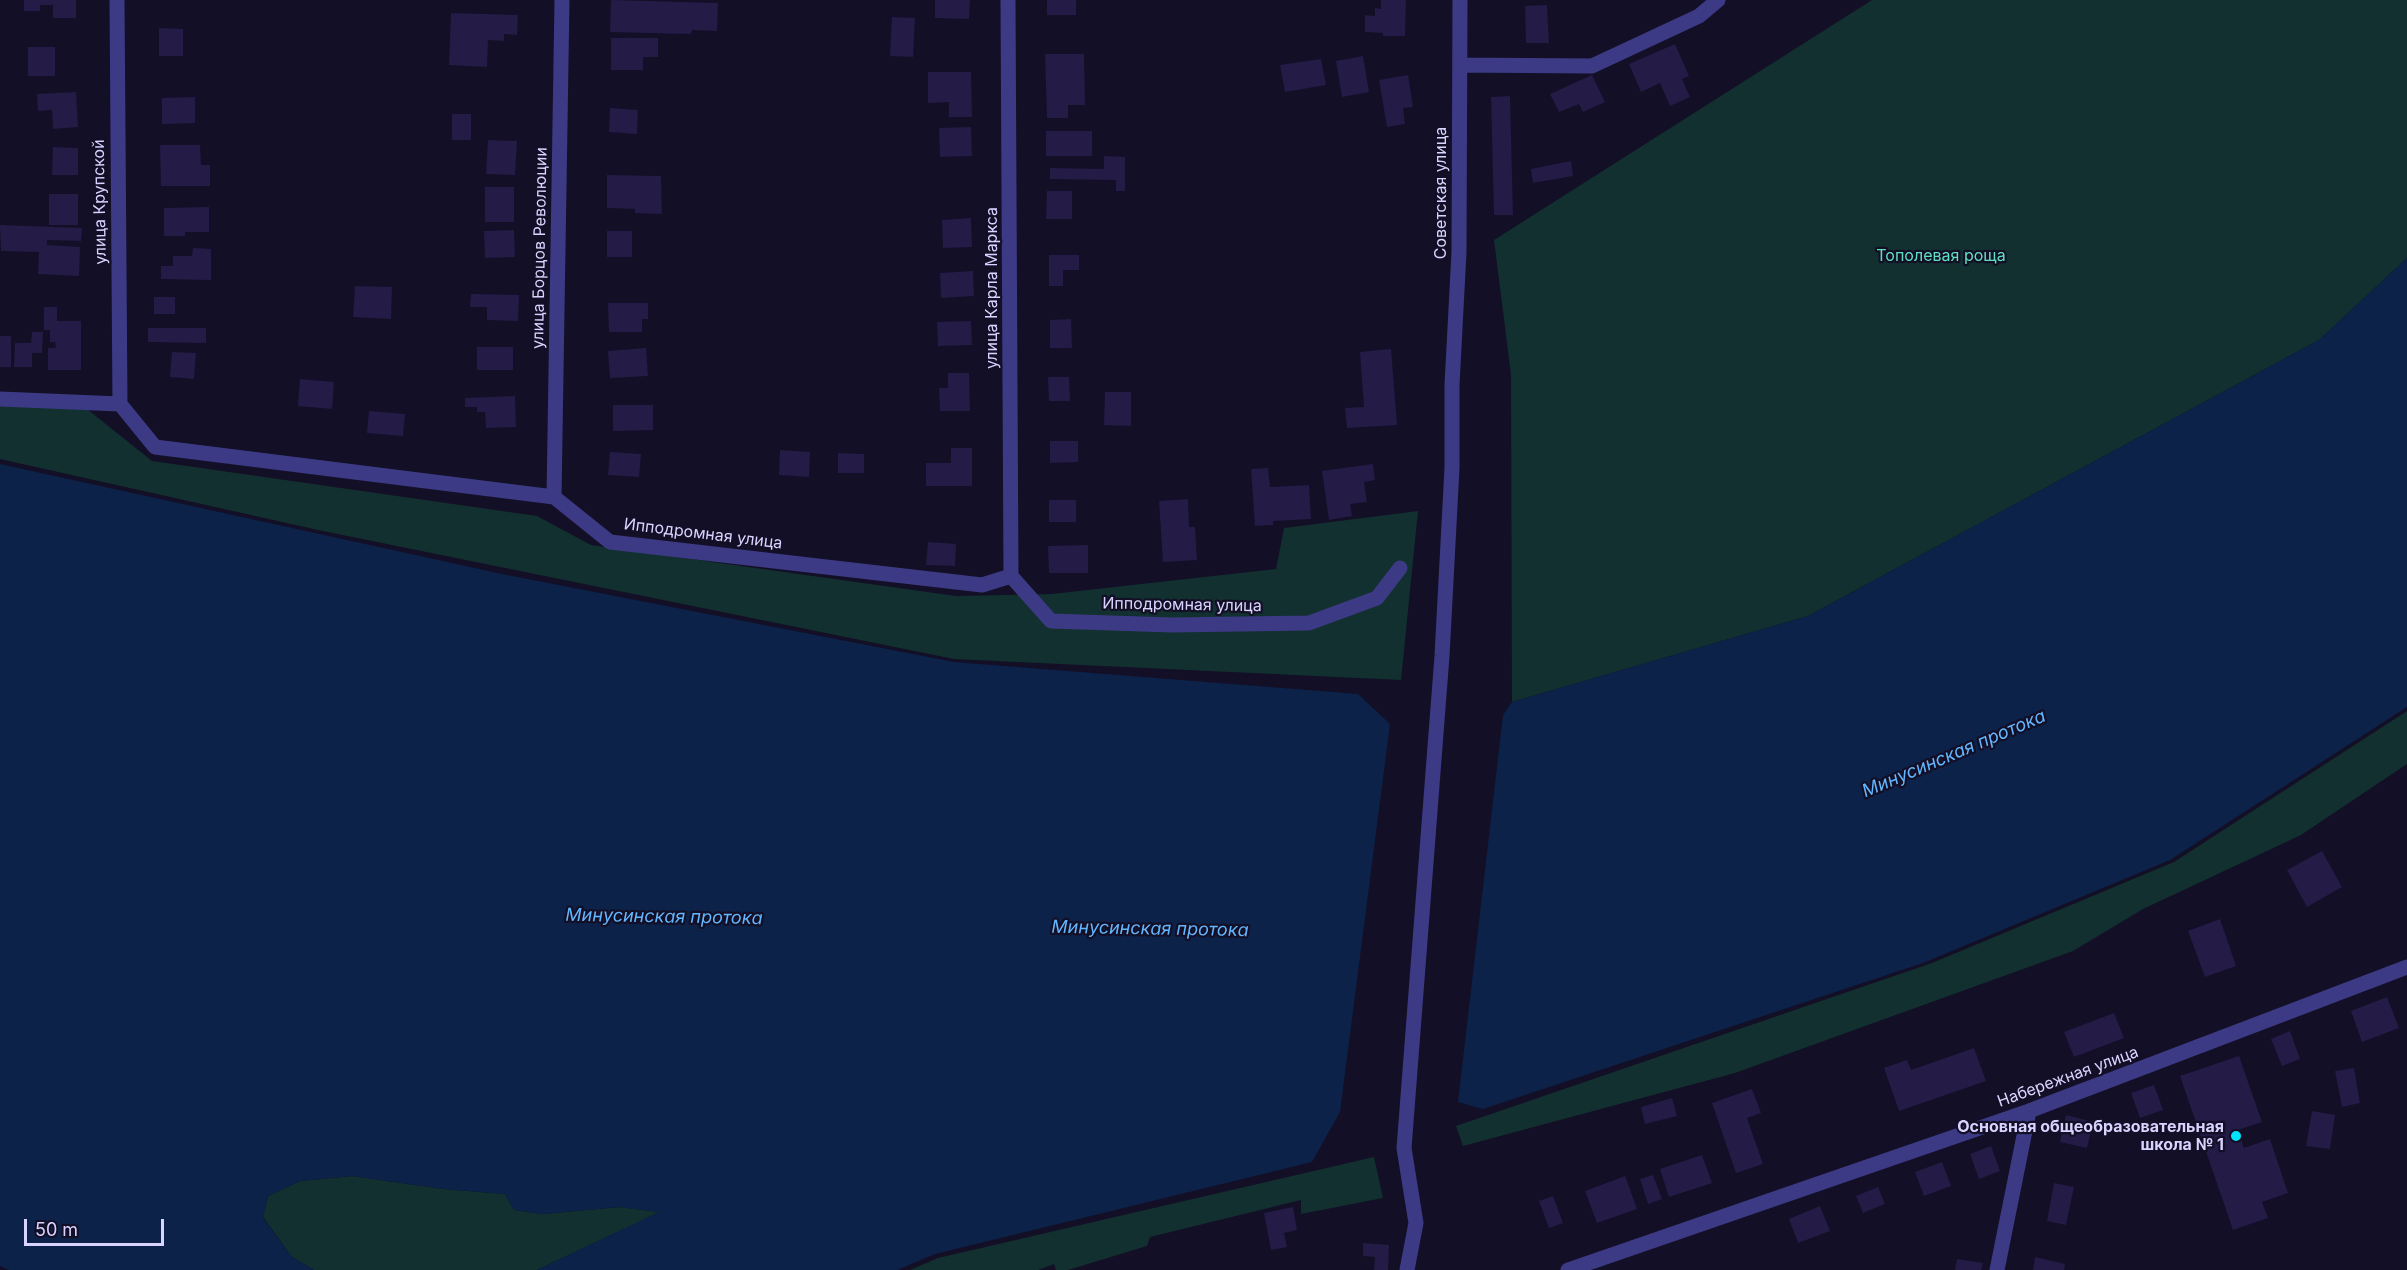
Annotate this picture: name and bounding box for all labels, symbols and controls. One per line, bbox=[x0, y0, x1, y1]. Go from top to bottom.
street label: Советская улица bbox=[1431, 127, 1451, 259]
street label: улица Крупской bbox=[89, 139, 111, 265]
street label: улица Борцов Революции bbox=[529, 147, 551, 349]
street label: улица Карла Маркса bbox=[982, 207, 1002, 369]
park label: Тополевая роща bbox=[1876, 246, 2006, 266]
street label: Ипподромная улица bbox=[623, 515, 783, 553]
street label: Ипподромная улица bbox=[1102, 594, 1262, 616]
water label: Минусинская протока bbox=[1859, 706, 2049, 802]
water label: Минусинская протока bbox=[565, 904, 763, 930]
water label: Минусинская протока bbox=[1051, 916, 1249, 942]
street label: Набережная улица bbox=[1995, 1043, 2141, 1111]
place label: Основная общеобразовательная школа № 1 bbox=[1957, 1117, 2224, 1155]
marker: Основная общеобразовательная школа № 1 bbox=[2229, 1129, 2243, 1143]
scale bar bbox=[27, 1207, 166, 1245]
text: 50 m bbox=[35, 1219, 78, 1240]

